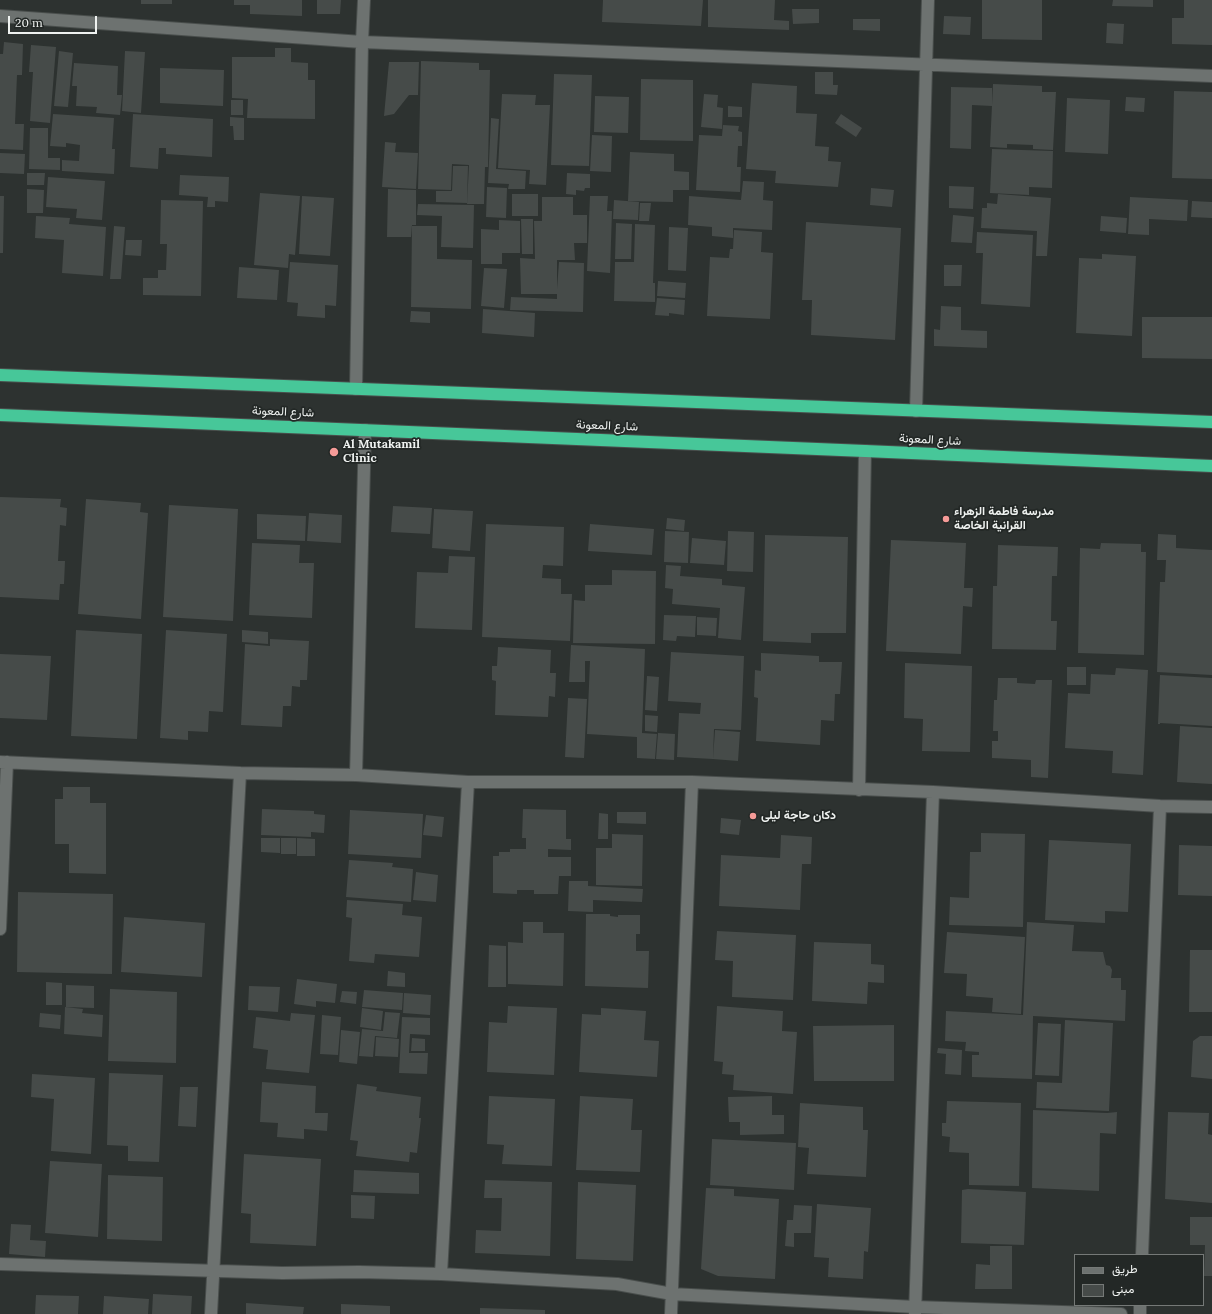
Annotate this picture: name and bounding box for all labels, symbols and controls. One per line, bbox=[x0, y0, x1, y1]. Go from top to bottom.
scale bar bbox=[10, 8, 99, 34]
text: 20 m bbox=[15, 15, 43, 30]
street label: شارع المعونة bbox=[252, 404, 314, 420]
street label: شارع المعونة bbox=[576, 418, 638, 434]
street label: شارع المعونة bbox=[899, 431, 961, 449]
place label: Al Mutakamil Clinic bbox=[343, 438, 420, 466]
marker: Al Mutakamil Clinic bbox=[328, 446, 340, 458]
place label: مدرسة فاطمة الزهراء القرانية الخاصة bbox=[954, 505, 1054, 533]
marker: مدرسة فاطمة الزهراء القرانية الخاصة bbox=[941, 514, 951, 524]
place label: دكان حاجة ليلى bbox=[761, 809, 836, 823]
marker: دكان حاجة ليلى bbox=[748, 811, 758, 821]
legend bbox=[1074, 1254, 1204, 1306]
text: طريق bbox=[1112, 1261, 1137, 1276]
text: مبنى bbox=[1112, 1281, 1134, 1296]

